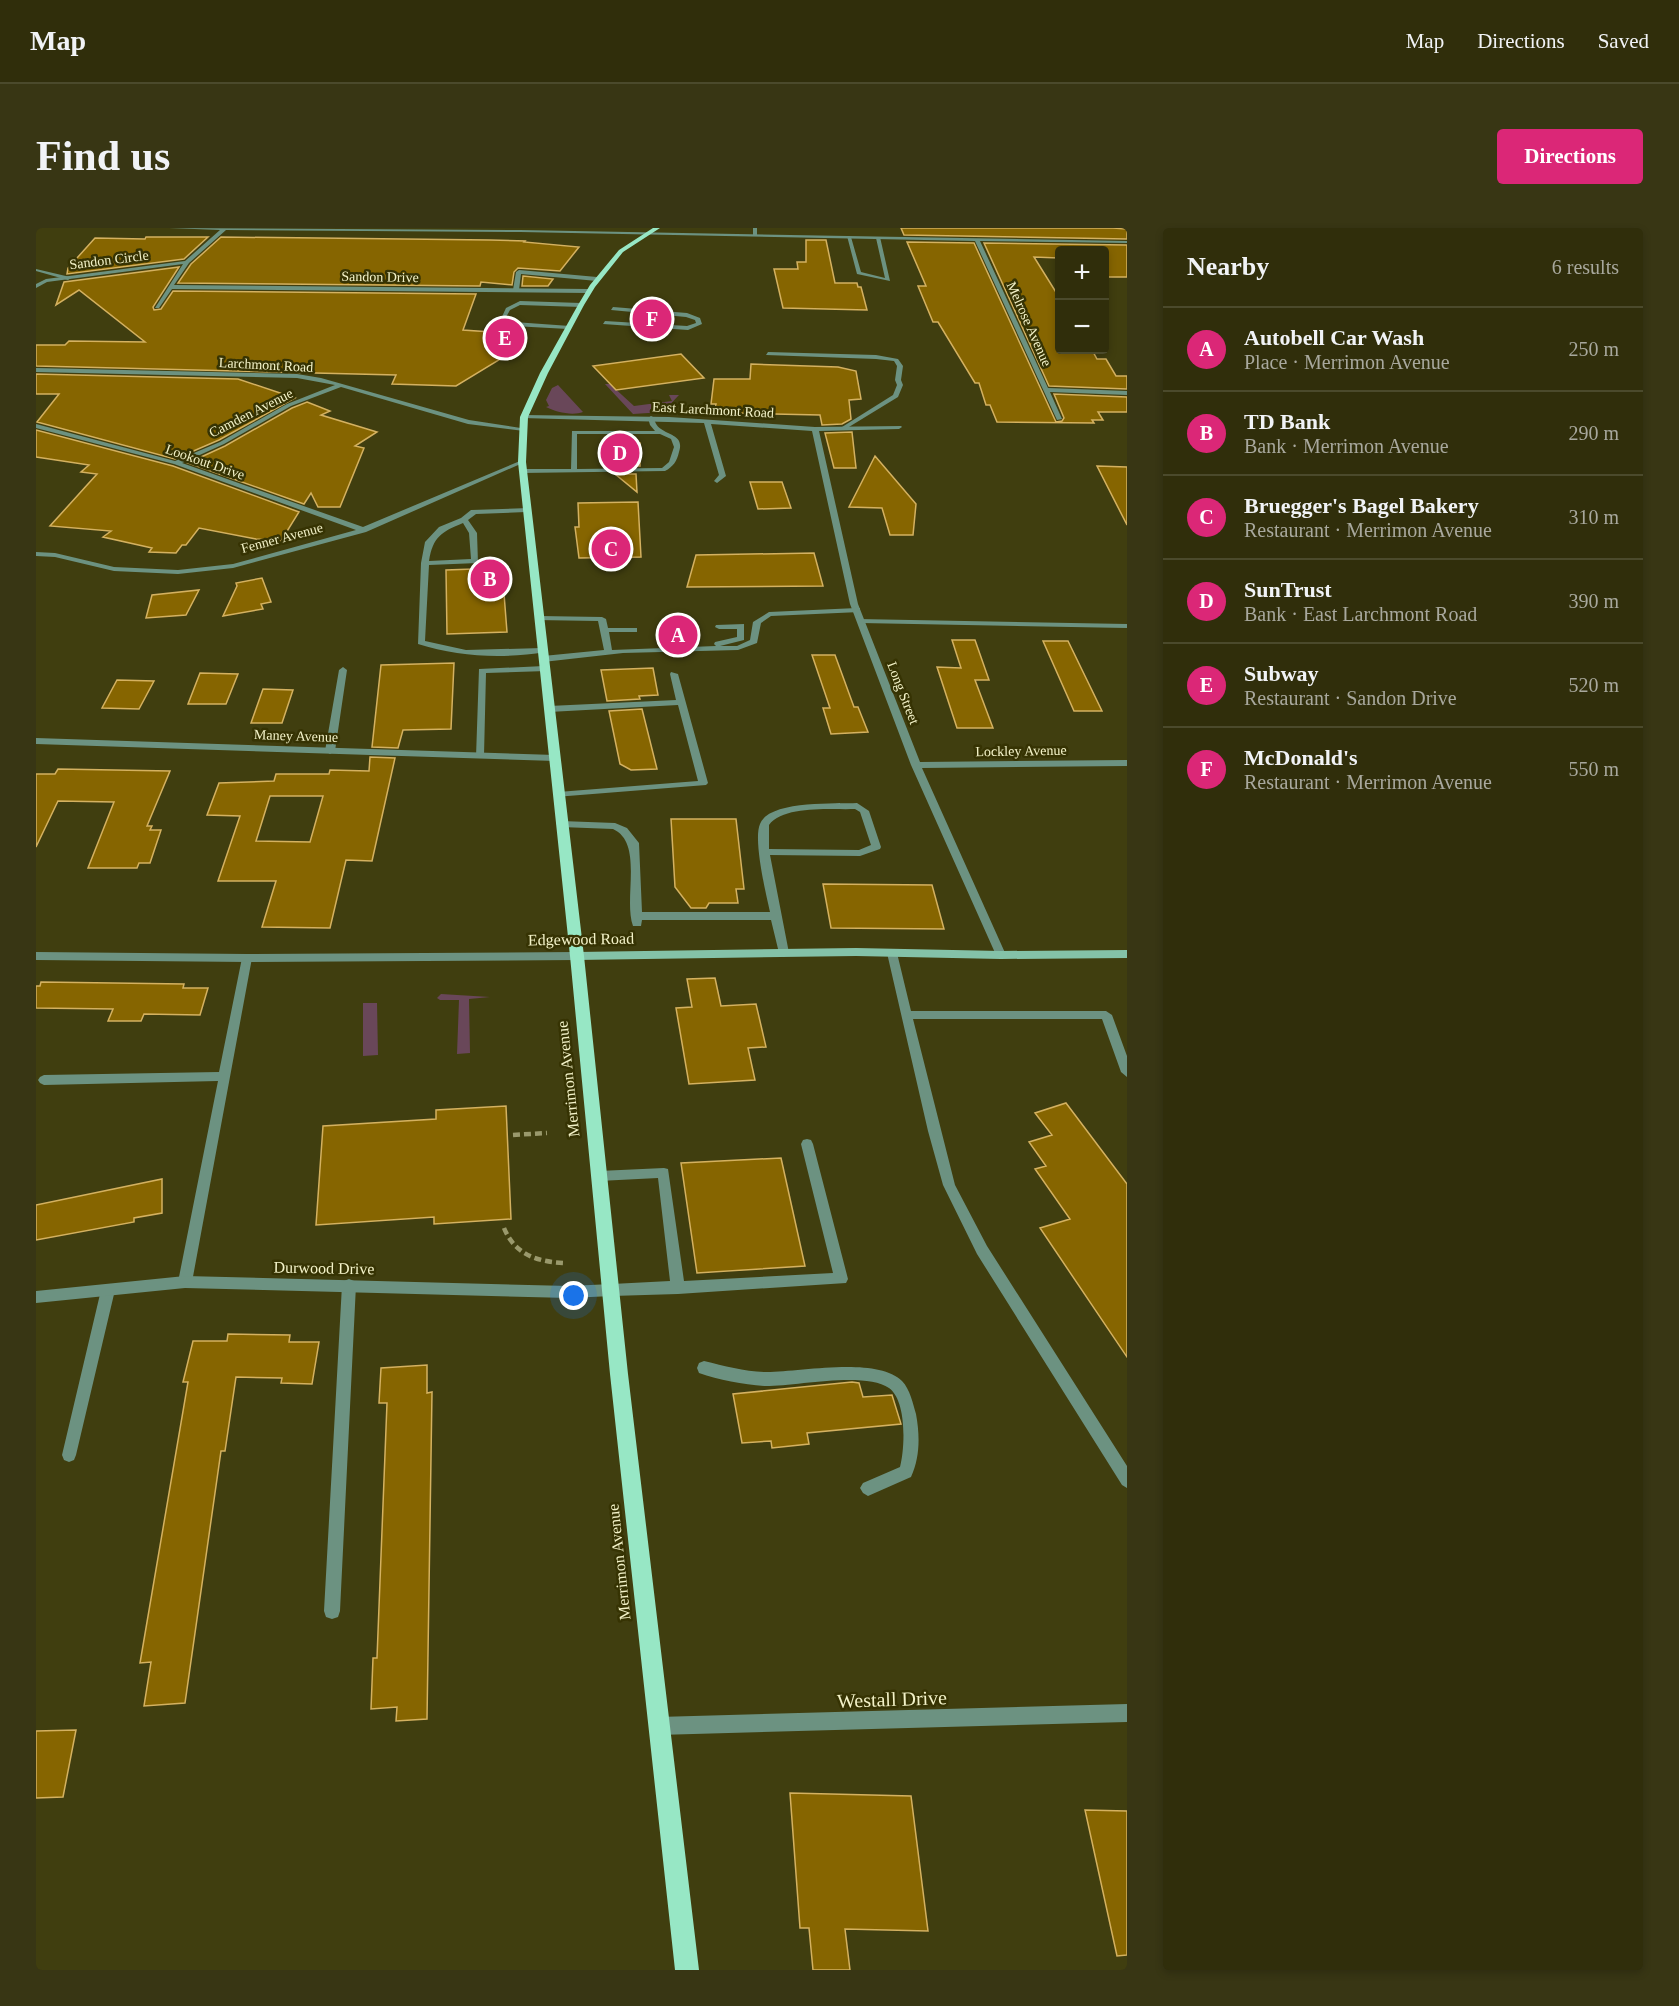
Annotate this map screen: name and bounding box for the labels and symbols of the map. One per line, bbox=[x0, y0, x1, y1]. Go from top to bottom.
street label: Sandon Circle bbox=[69, 248, 149, 272]
street label: Sandon Drive bbox=[341, 269, 419, 285]
street label: Melrose Avenue bbox=[1004, 279, 1054, 369]
pin: F bbox=[632, 296, 672, 341]
pin: E bbox=[486, 316, 524, 360]
street label: Larchmont Road bbox=[218, 355, 314, 375]
street label: Camden Avenue bbox=[207, 385, 295, 441]
street label: East Larchmont Road bbox=[652, 399, 774, 421]
pin: D bbox=[600, 430, 640, 476]
street label: Lookout Drive bbox=[163, 441, 247, 483]
street label: Fenner Avenue bbox=[239, 520, 325, 556]
pin: C bbox=[592, 526, 630, 572]
pin: B bbox=[470, 556, 510, 602]
pin: A bbox=[658, 612, 698, 658]
street label: Long Street bbox=[884, 660, 922, 726]
street label: Maney Avenue bbox=[254, 727, 338, 745]
street label: Lockley Avenue bbox=[975, 743, 1067, 759]
street label: Edgewood Road bbox=[528, 930, 634, 949]
street label: Merrimon Avenue bbox=[553, 1020, 583, 1138]
street label: Durwood Drive bbox=[273, 1259, 375, 1277]
your location bbox=[559, 1281, 588, 1310]
street label: Merrimon Avenue bbox=[604, 1503, 634, 1621]
street label: Westall Drive bbox=[837, 1686, 947, 1712]

